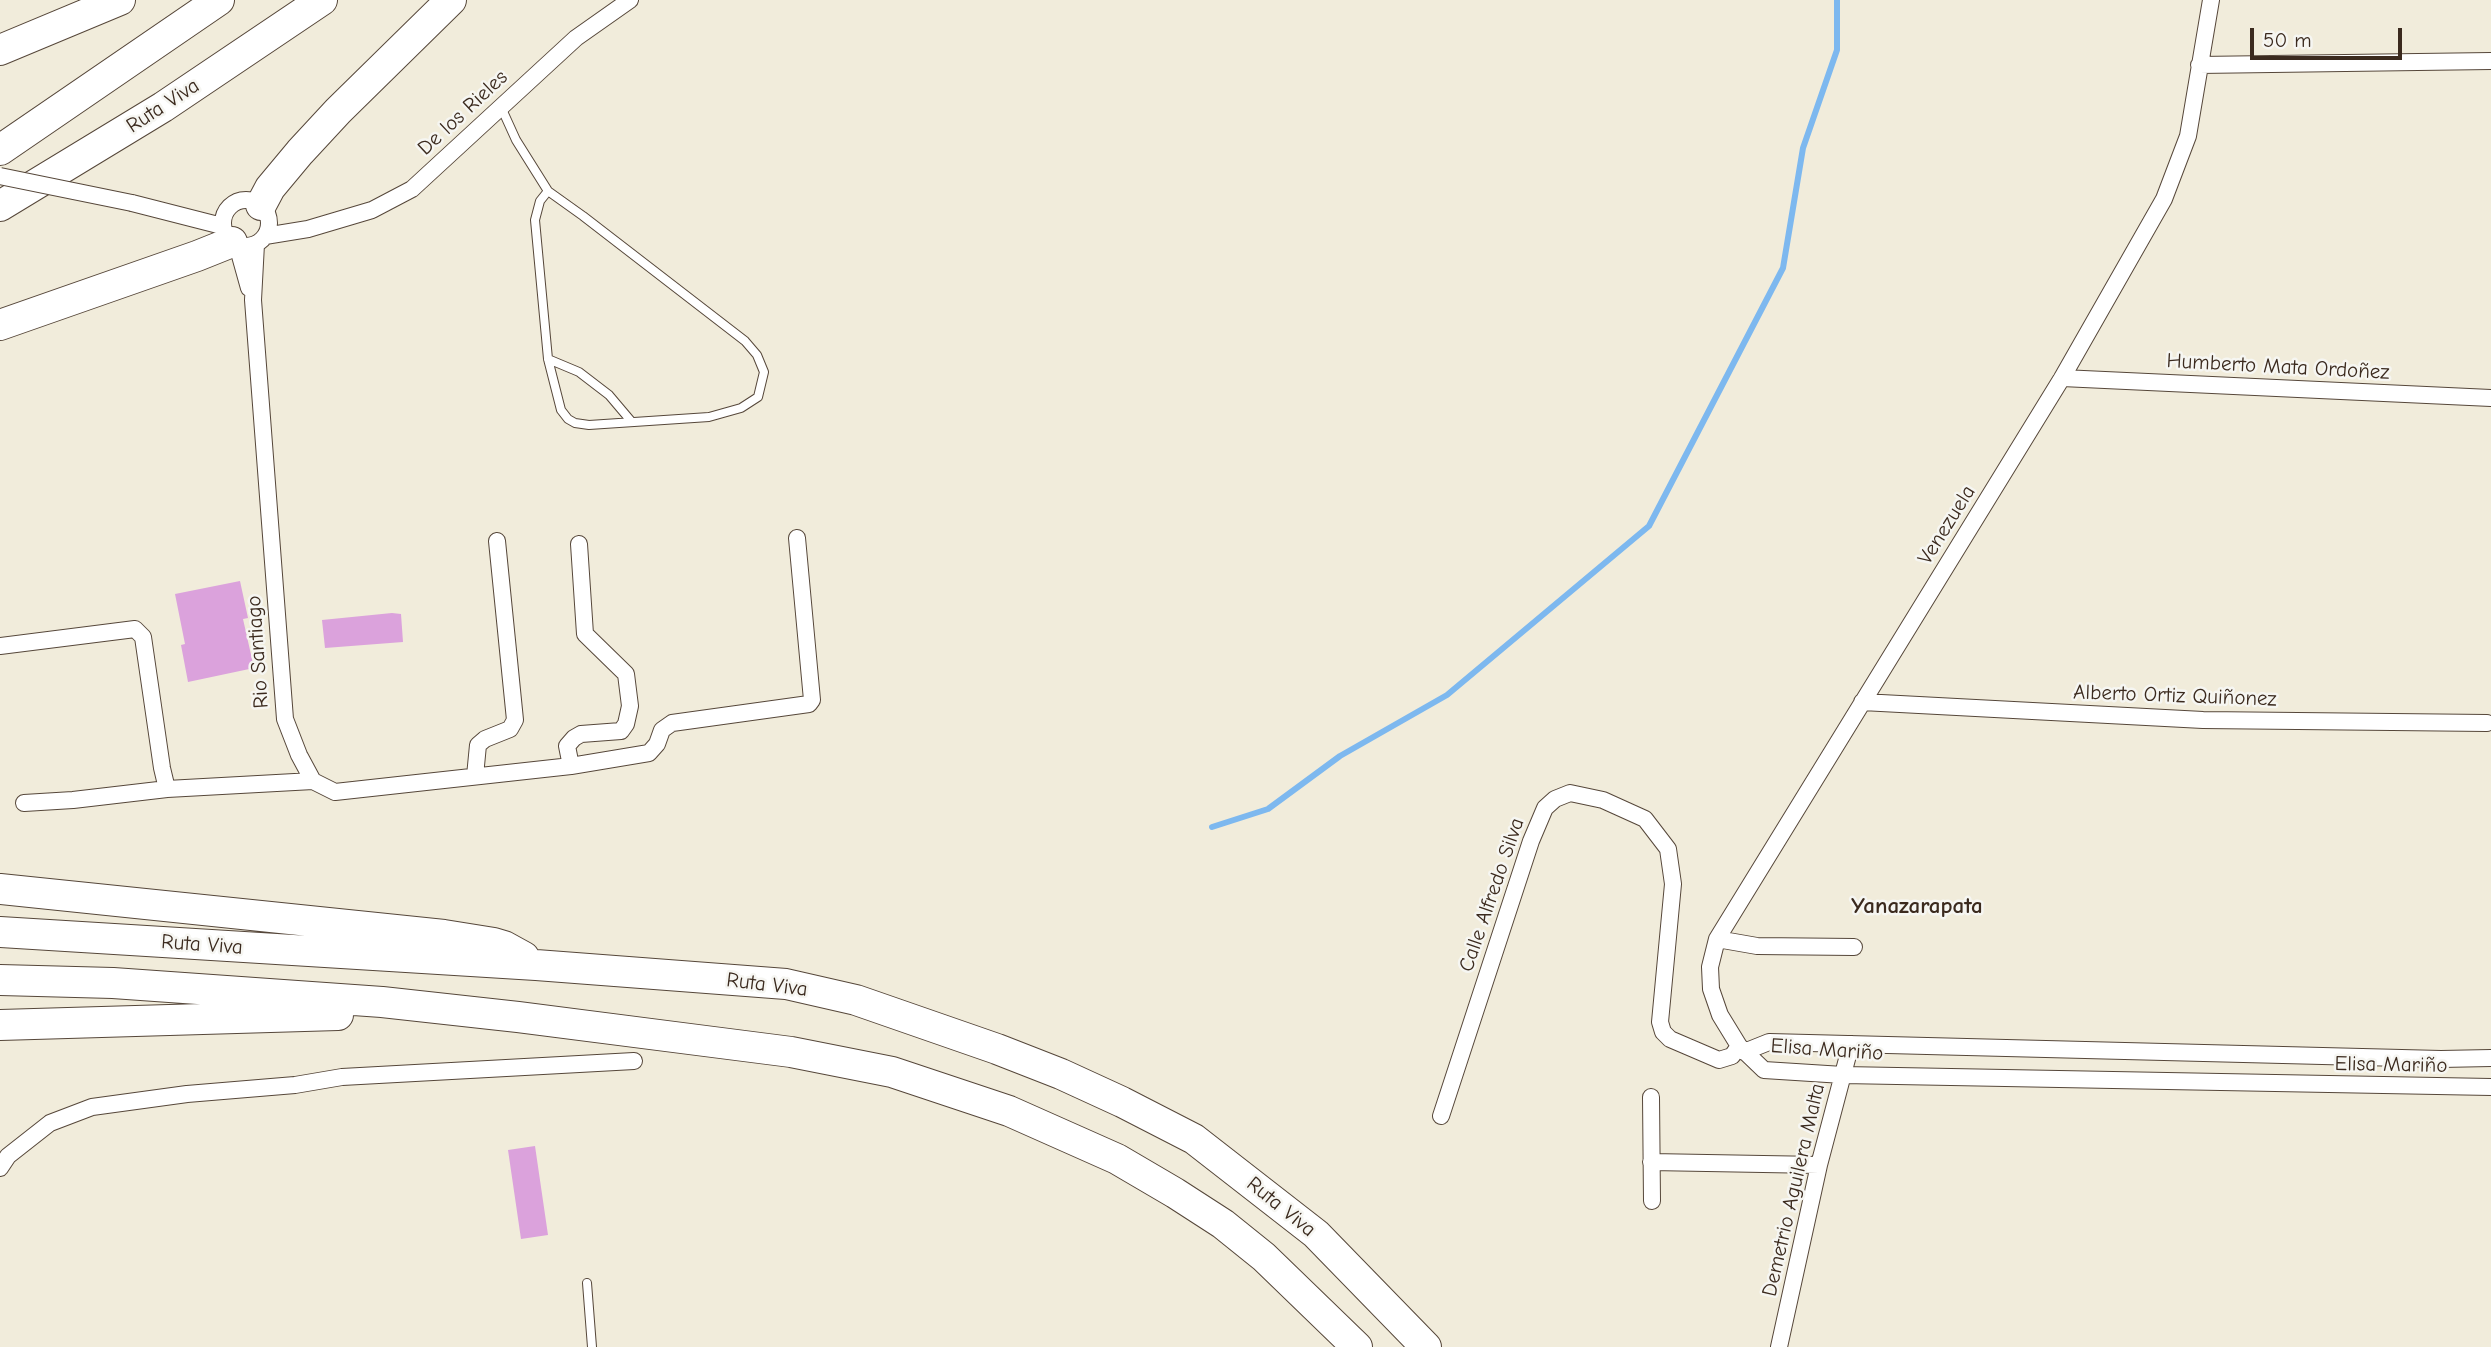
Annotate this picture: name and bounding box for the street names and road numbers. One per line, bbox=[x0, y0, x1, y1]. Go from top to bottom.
street label: De los Rieles bbox=[413, 65, 513, 161]
street label: Ruta Viva bbox=[122, 73, 204, 139]
street label: Humberto Mata Ordoñez bbox=[2166, 349, 2390, 385]
street label: Venezuela bbox=[1913, 481, 1981, 569]
street label: Rio Santiago bbox=[241, 595, 275, 709]
street label: Alberto Ortiz Quiñonez bbox=[2073, 680, 2277, 712]
street label: Calle Alfredo Silva bbox=[1454, 815, 1530, 975]
street label: Ruta Viva bbox=[160, 930, 244, 960]
street label: Ruta Viva bbox=[725, 968, 809, 1002]
street label: Elisa Mariño bbox=[1770, 1033, 1884, 1067]
street label: Elisa Mariño bbox=[2334, 1051, 2448, 1079]
street label: Demetrio Aguilera Malta bbox=[1757, 1081, 1831, 1299]
street label: Ruta Viva bbox=[1241, 1171, 1321, 1243]

